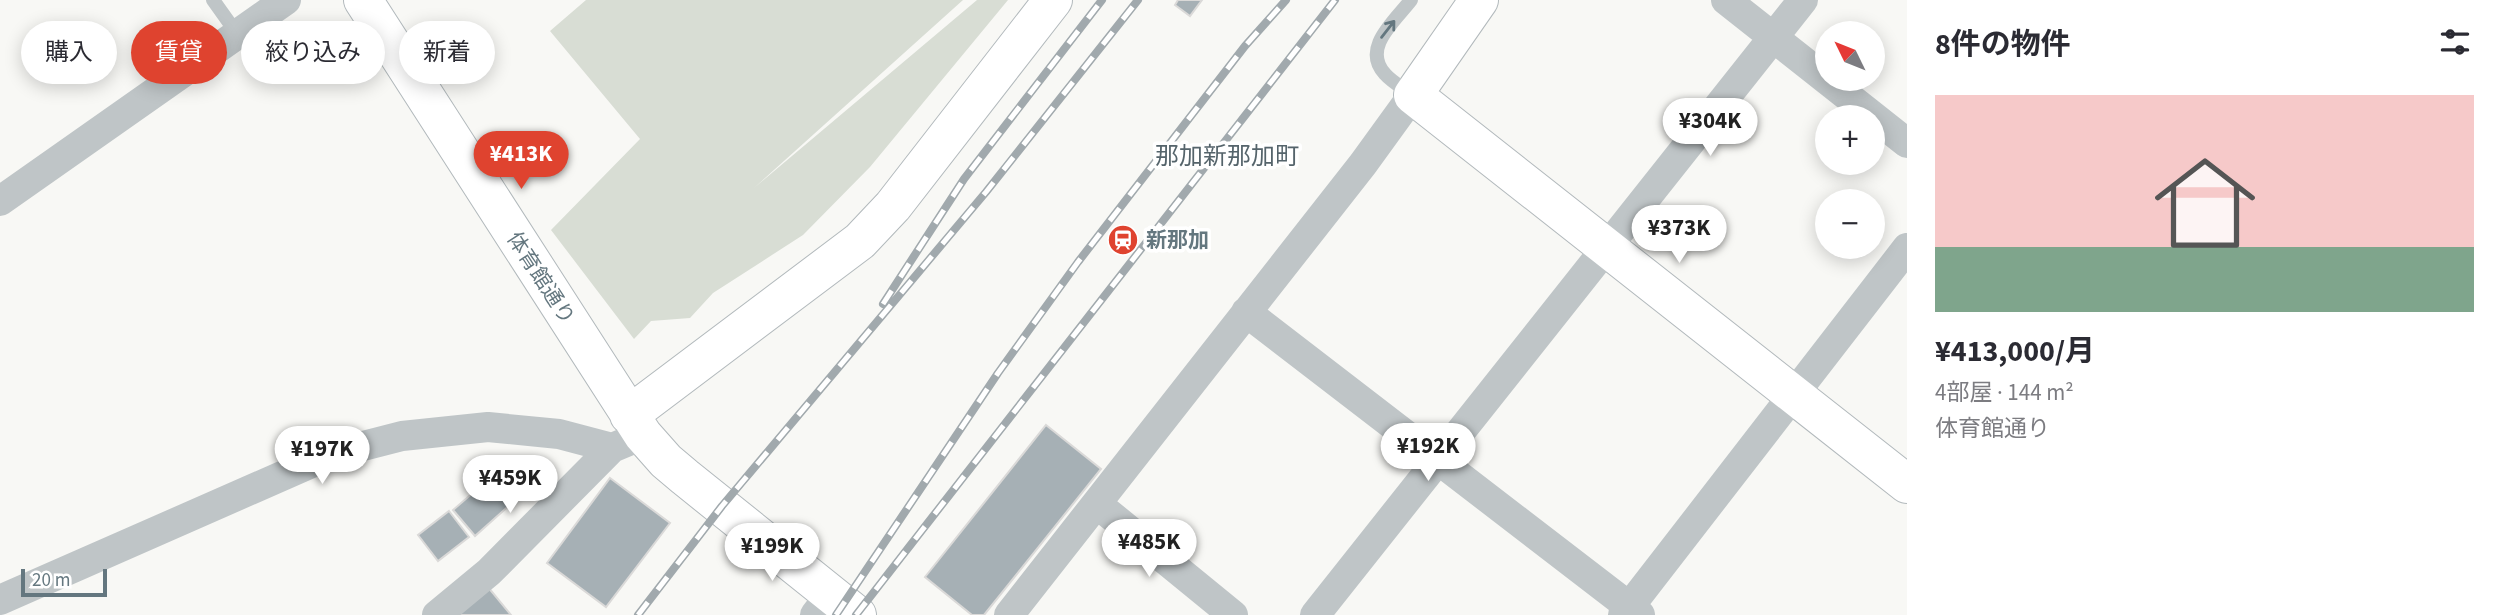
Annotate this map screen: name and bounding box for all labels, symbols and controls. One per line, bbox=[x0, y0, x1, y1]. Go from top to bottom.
chip: 購入 bbox=[21, 21, 117, 84]
chip: 賃貸 bbox=[131, 21, 227, 84]
chip: 絞り込み bbox=[241, 21, 385, 84]
chip: 新着 bbox=[399, 21, 495, 84]
one-way arrow bbox=[1381, 21, 1396, 39]
north arrow bbox=[1815, 21, 1885, 91]
map controls bbox=[1815, 21, 1885, 259]
text: 8件の物件 bbox=[1935, 23, 2071, 66]
icon: filters bbox=[2436, 23, 2474, 61]
pin: ¥304K bbox=[1661, 99, 1759, 158]
text: ¥304K bbox=[1679, 104, 1741, 137]
button: + bbox=[1815, 105, 1885, 175]
pin: ¥413K bbox=[472, 132, 570, 191]
text: ¥413K bbox=[490, 137, 552, 170]
district label: 那加新那加町 bbox=[1155, 139, 1299, 174]
icon: home bbox=[2142, 140, 2268, 266]
button: − bbox=[1815, 189, 1885, 259]
pin: ¥373K bbox=[1630, 205, 1728, 265]
text: ¥373K bbox=[1648, 211, 1710, 244]
station icon: 新那加 bbox=[1106, 223, 1140, 257]
place label: 新那加 bbox=[1146, 225, 1209, 255]
street label: 体育館通り bbox=[500, 226, 582, 330]
text: ¥413,000/月 bbox=[1935, 330, 2095, 373]
text: 4部屋 · 144 m² bbox=[1935, 376, 2074, 409]
text: 体育館通り bbox=[1935, 412, 2050, 445]
pin: ¥192K bbox=[1379, 424, 1477, 483]
pin: ¥197K bbox=[273, 426, 371, 486]
text: ¥192K bbox=[1397, 429, 1459, 462]
text: ¥197K bbox=[291, 432, 353, 465]
pin: ¥459K bbox=[461, 456, 559, 515]
text: ¥459K bbox=[479, 461, 541, 494]
pin: ¥485K bbox=[1100, 520, 1198, 579]
pin: ¥199K bbox=[723, 524, 821, 583]
text: ¥485K bbox=[1118, 525, 1180, 558]
text: ¥199K bbox=[741, 529, 803, 562]
scale bar bbox=[21, 566, 107, 598]
text: 20 m bbox=[32, 567, 70, 594]

